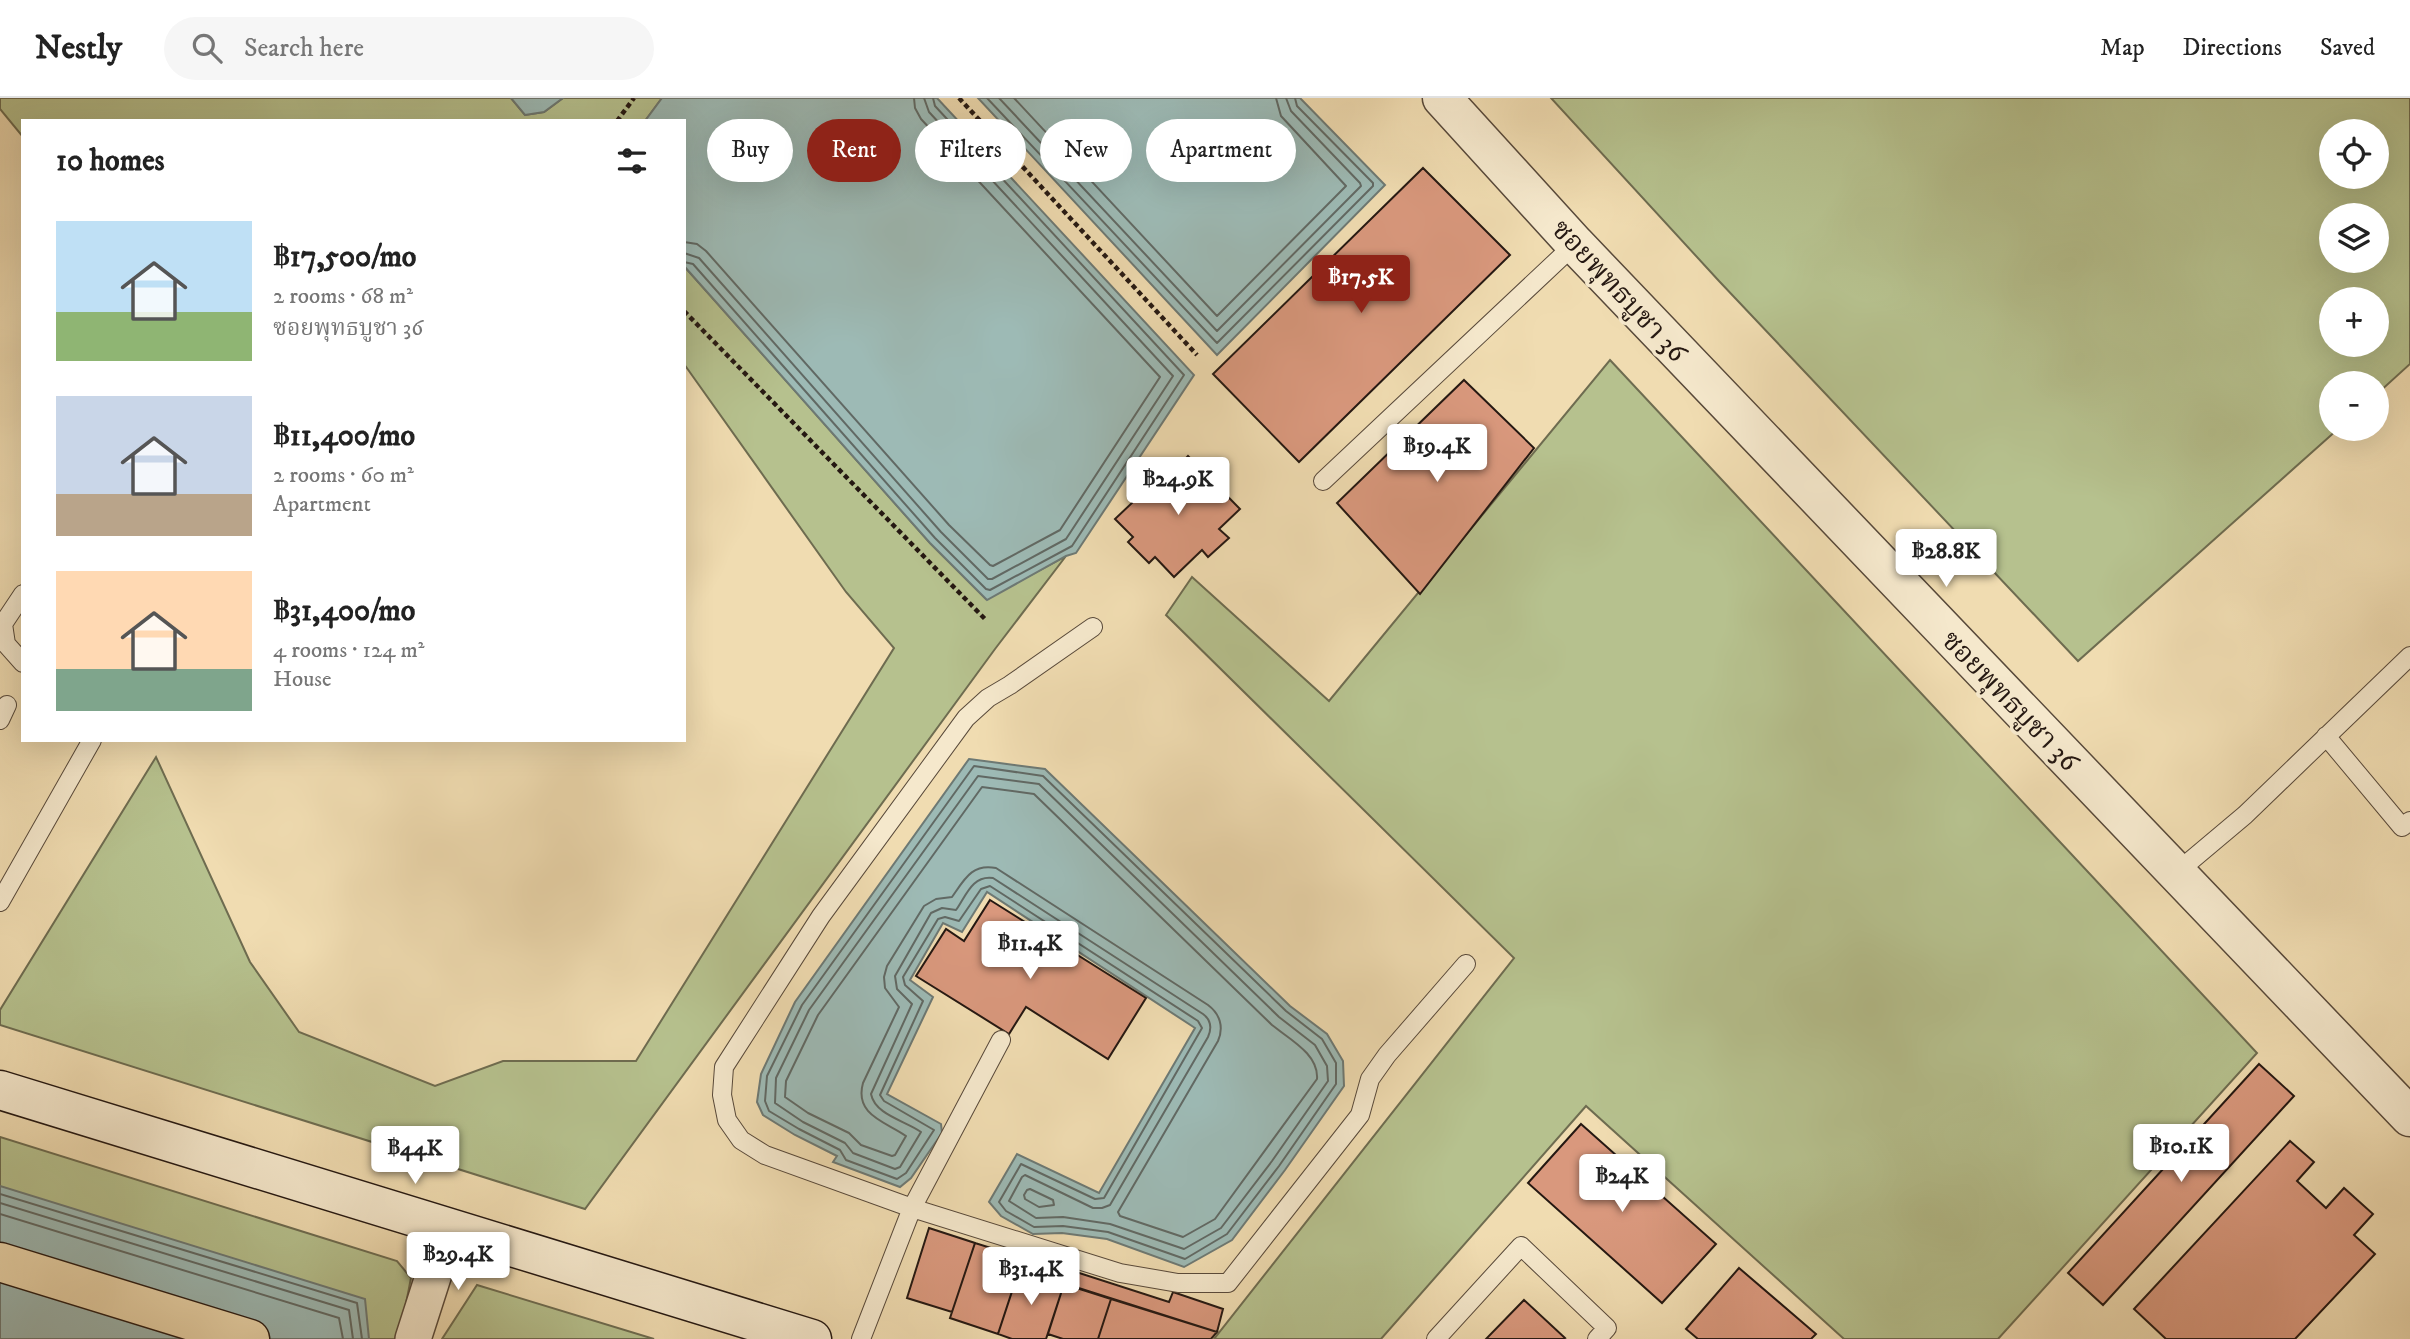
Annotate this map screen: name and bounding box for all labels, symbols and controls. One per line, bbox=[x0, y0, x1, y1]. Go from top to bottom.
search box bbox=[164, 17, 654, 80]
text: Nestly bbox=[35, 28, 122, 69]
icon: search bbox=[188, 29, 226, 67]
text: Search here bbox=[244, 32, 364, 65]
text: Map bbox=[2100, 33, 2145, 63]
text: Directions bbox=[2183, 33, 2282, 63]
text: Saved bbox=[2320, 33, 2375, 63]
chip: Buy bbox=[707, 119, 793, 182]
chip: Rent bbox=[807, 119, 901, 182]
chip: Filters bbox=[915, 119, 1026, 182]
chip: New bbox=[1040, 119, 1132, 182]
chip: Apartment bbox=[1146, 119, 1296, 182]
map controls bbox=[2319, 119, 2389, 441]
button: locate bbox=[2319, 119, 2389, 189]
icon: filters bbox=[613, 142, 651, 180]
text: 10 homes bbox=[56, 143, 165, 180]
button: layers bbox=[2319, 203, 2389, 273]
street label: ซอยพุทธบูชา 36 bbox=[1544, 212, 1695, 371]
text: ฿17,500/mo bbox=[273, 239, 416, 276]
icon: home bbox=[112, 249, 196, 333]
pin: ฿17.5K bbox=[1304, 256, 1418, 315]
text: ฿17.5K bbox=[1328, 263, 1394, 292]
text: 2 rooms · 68 m² bbox=[273, 282, 413, 311]
button: + bbox=[2319, 287, 2389, 357]
text: ซอยพุทธบูชา 36 bbox=[273, 314, 423, 343]
button: − bbox=[2319, 371, 2389, 441]
text: ฿11,400/mo bbox=[273, 418, 415, 455]
icon: home bbox=[112, 424, 196, 508]
pin: ฿19.4K bbox=[1380, 424, 1494, 484]
text: ฿19.4K bbox=[1403, 432, 1471, 461]
pin: ฿24.9K bbox=[1121, 458, 1235, 517]
text: 2 rooms · 60 m² bbox=[273, 461, 414, 490]
text: ฿24.9K bbox=[1142, 465, 1214, 494]
text: Apartment bbox=[273, 490, 371, 519]
pin: ฿28.8K bbox=[1889, 530, 2003, 589]
text: ฿28.8K bbox=[1912, 537, 1980, 566]
text: ฿31,400/mo bbox=[273, 593, 415, 630]
icon: home bbox=[112, 599, 196, 683]
street label: ซอยพุทธบูชา 36 bbox=[1934, 623, 2087, 780]
text: 4 rooms · 124 m² bbox=[273, 636, 424, 665]
text: House bbox=[273, 665, 331, 694]
pin: ฿11.4K bbox=[973, 922, 1087, 981]
text: ฿11.4K bbox=[998, 929, 1062, 958]
pin: ฿10.1K bbox=[2124, 1124, 2238, 1184]
pin: ฿44K bbox=[374, 1126, 456, 1186]
text: ฿10.1K bbox=[2149, 1132, 2213, 1161]
text: ฿44K bbox=[387, 1134, 443, 1163]
pin: ฿24K bbox=[1581, 1154, 1663, 1214]
text: ฿24K bbox=[1595, 1162, 1649, 1191]
pin: ฿29.4K bbox=[401, 1232, 515, 1292]
text: ฿29.4K bbox=[423, 1240, 493, 1269]
pin: ฿31.4K bbox=[974, 1248, 1088, 1307]
text: ฿31.4K bbox=[999, 1255, 1063, 1284]

